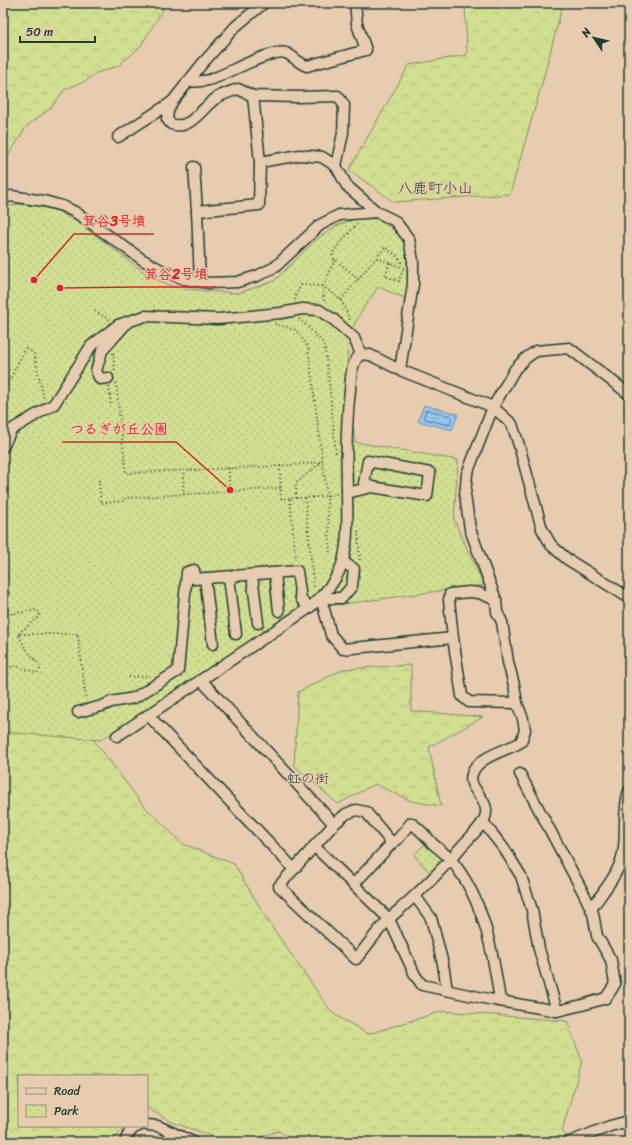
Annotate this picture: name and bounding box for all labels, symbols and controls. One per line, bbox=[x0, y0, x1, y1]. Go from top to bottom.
scale bar bbox=[20, 18, 95, 44]
north arrow bbox=[574, 18, 614, 58]
text: 50 m bbox=[26, 21, 53, 43]
text: N bbox=[576, 24, 596, 42]
district label: 八鹿町小山 bbox=[397, 175, 473, 201]
callout: 箕谷3号墳 bbox=[74, 208, 154, 234]
text: 箕谷3号墳 bbox=[82, 209, 146, 234]
callout: 箕谷2号墳 bbox=[135, 261, 216, 287]
text: 箕谷2号墳 bbox=[144, 262, 208, 287]
callout: つるぎが丘公園 bbox=[62, 416, 176, 442]
text: つるぎが丘公園 bbox=[70, 417, 168, 442]
district label: 虹の街 bbox=[287, 766, 329, 791]
legend bbox=[18, 1075, 148, 1127]
text: Road bbox=[54, 1080, 81, 1102]
text: Park bbox=[54, 1100, 79, 1122]

